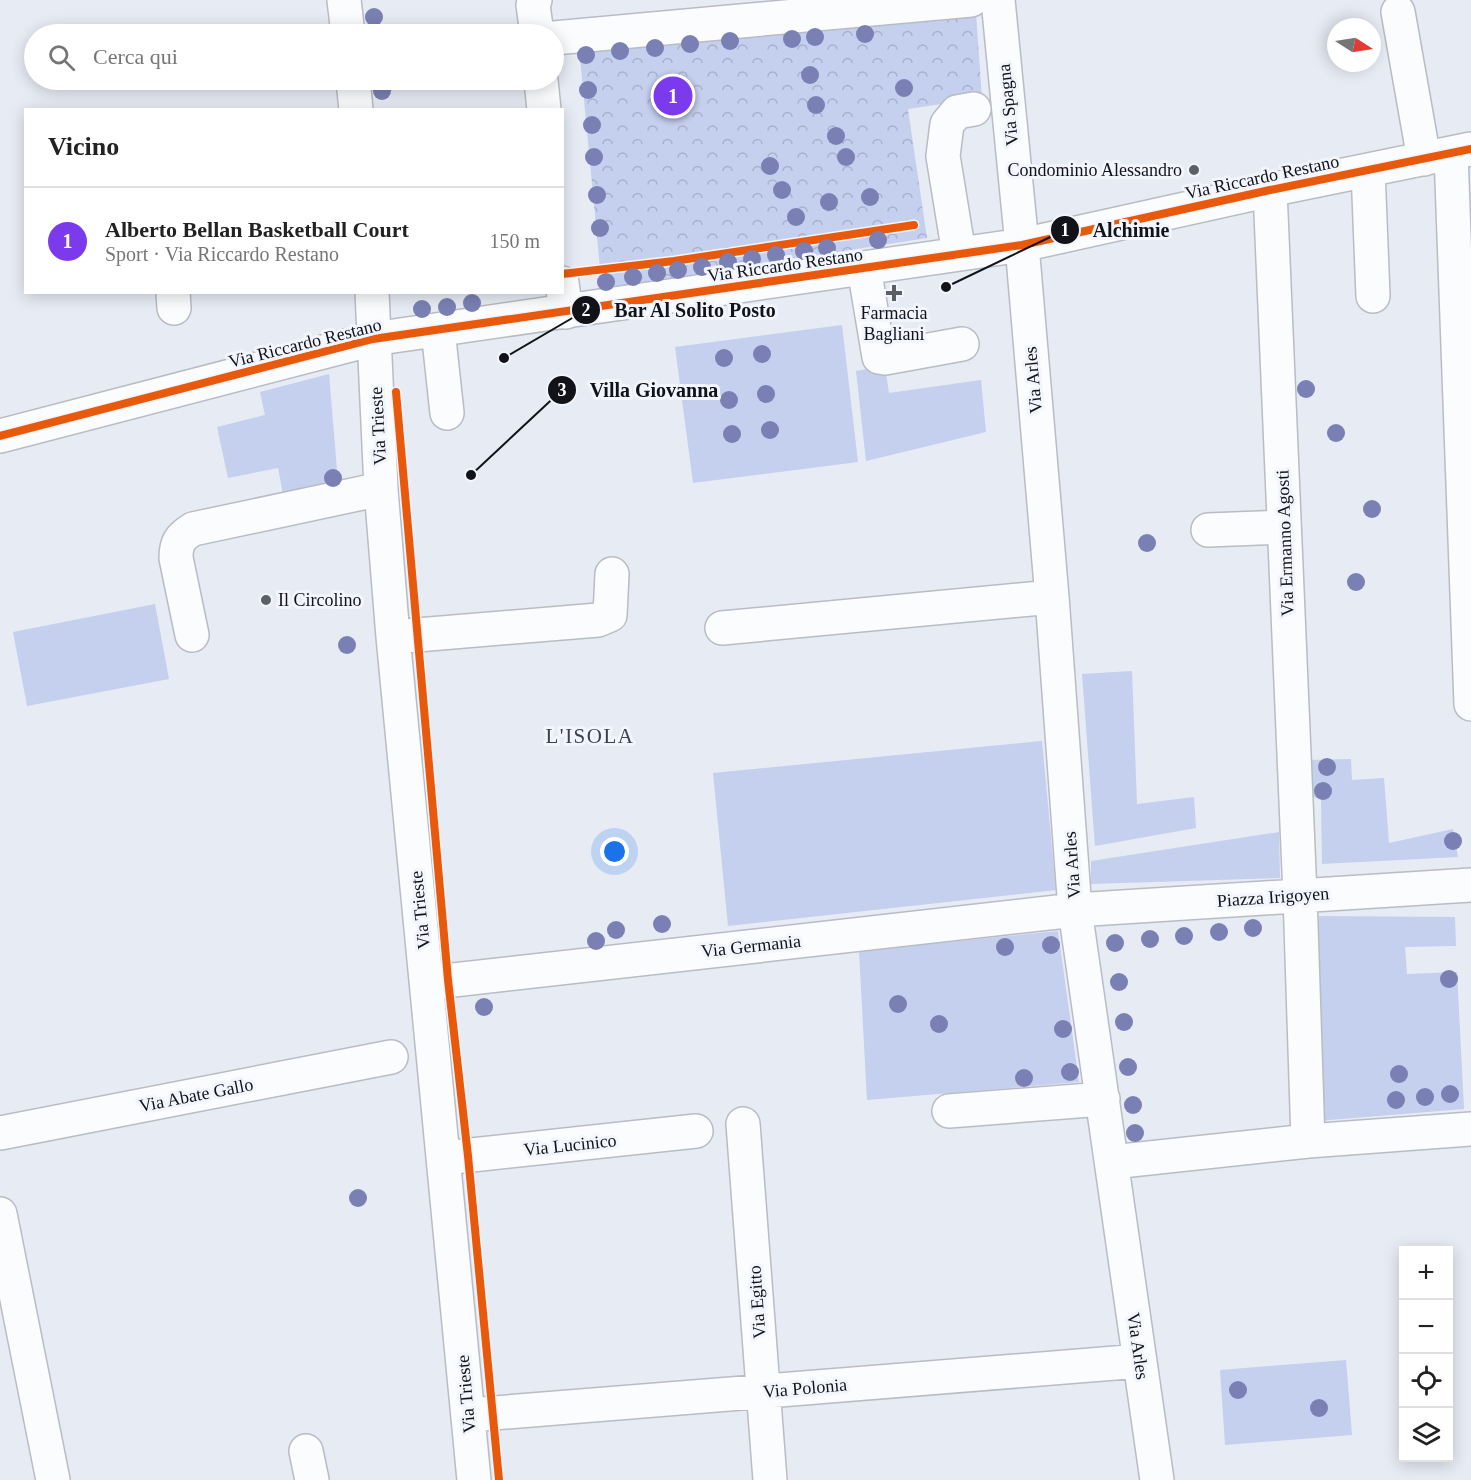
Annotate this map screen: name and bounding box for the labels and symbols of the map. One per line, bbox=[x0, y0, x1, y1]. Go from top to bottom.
north arrow bbox=[1327, 18, 1381, 72]
street label: Via Spagna bbox=[994, 63, 1022, 147]
pin: 1 bbox=[654, 74, 692, 118]
street label: Via Riccardo Restano bbox=[1183, 151, 1341, 203]
place label: Condominio Alessandro bbox=[1008, 160, 1182, 180]
marker: Condominio Alessandro bbox=[1187, 163, 1201, 177]
callout: Alchimie bbox=[1050, 211, 1181, 249]
text: Alchimie bbox=[1093, 219, 1169, 241]
text: 1 bbox=[1061, 220, 1070, 240]
street label: Via Riccardo Restano bbox=[706, 244, 864, 286]
marker: Farmacia Bagliani bbox=[887, 286, 901, 300]
callout: Bar Al Solito Posto bbox=[571, 291, 788, 329]
text: Bar Al Solito Posto bbox=[614, 299, 776, 321]
text: 2 bbox=[582, 300, 591, 320]
place label: Farmacia Bagliani bbox=[861, 303, 927, 344]
street label: Via Riccardo Restano bbox=[226, 314, 384, 372]
street label: Via Arles bbox=[1020, 346, 1046, 414]
callout: Villa Giovanna bbox=[547, 371, 730, 409]
text: Villa Giovanna bbox=[590, 379, 718, 401]
text: 3 bbox=[558, 380, 567, 400]
street label: Via Trieste bbox=[366, 386, 390, 466]
street label: Via Ermanno Agosti bbox=[1272, 469, 1298, 617]
place label: Il Circolino bbox=[278, 590, 362, 610]
marker: Il Circolino bbox=[259, 593, 273, 607]
district label: L'ISOLA bbox=[546, 724, 634, 748]
street label: Via Arles bbox=[1060, 831, 1084, 899]
your location bbox=[600, 837, 629, 866]
street label: Via Trieste bbox=[406, 870, 434, 950]
street label: Piazza Irigoyen bbox=[1216, 883, 1330, 911]
street label: Via Germania bbox=[700, 931, 802, 961]
street label: Via Abate Gallo bbox=[137, 1074, 255, 1116]
street label: Via Lucinico bbox=[523, 1130, 617, 1160]
street label: Via Egitto bbox=[744, 1265, 770, 1339]
street label: Via Arles bbox=[1123, 1311, 1153, 1381]
street label: Via Trieste bbox=[453, 1354, 479, 1434]
street label: Via Polonia bbox=[762, 1374, 848, 1402]

